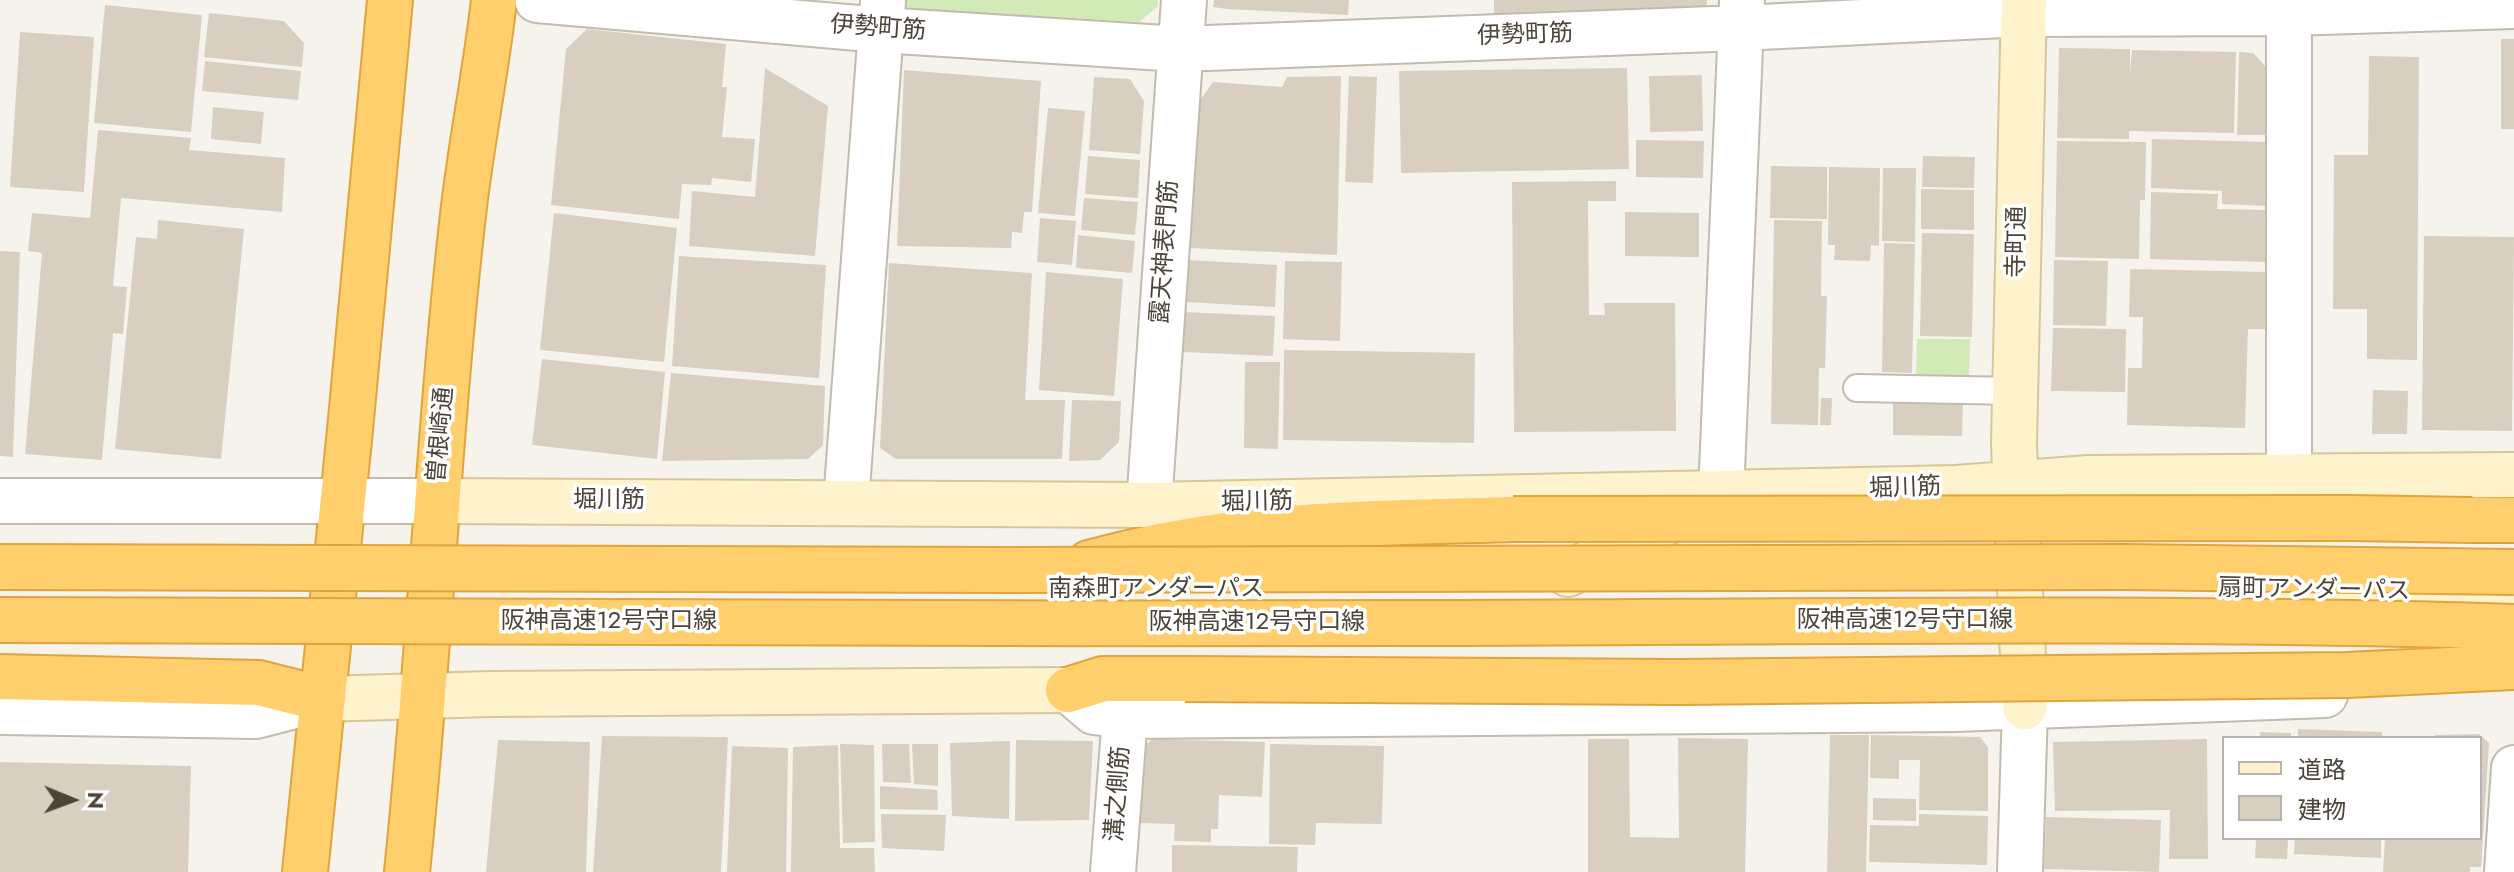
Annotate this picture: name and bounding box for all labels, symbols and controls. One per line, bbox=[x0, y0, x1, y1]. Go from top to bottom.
street label: 伊勢町筋 bbox=[829, 11, 927, 47]
street label: 伊勢町筋 bbox=[1477, 20, 1573, 52]
street label: 露天神表門筋 bbox=[1147, 179, 1185, 325]
street label: 寺町通 bbox=[2003, 206, 2033, 278]
street label: 曽根崎通 bbox=[423, 386, 461, 484]
street label: 堀川筋 bbox=[1869, 473, 1941, 505]
street label: 堀川筋 bbox=[573, 487, 645, 515]
street label: 堀川筋 bbox=[1221, 488, 1293, 518]
street label: 扇町アンダーパス bbox=[2218, 575, 2410, 607]
street label: 南森町アンダーパス bbox=[1048, 576, 1264, 604]
street label: 阪神高速12号守口線 bbox=[1797, 607, 2013, 635]
street label: 阪神高速12号守口線 bbox=[501, 608, 717, 636]
street label: 阪神高速12号守口線 bbox=[1149, 609, 1365, 637]
legend bbox=[2222, 736, 2482, 840]
street label: 溝之側筋 bbox=[1101, 745, 1137, 843]
text: 道路 bbox=[2298, 752, 2346, 787]
north arrow bbox=[32, 760, 112, 840]
text: N bbox=[80, 791, 112, 809]
text: 建物 bbox=[2298, 792, 2346, 827]

